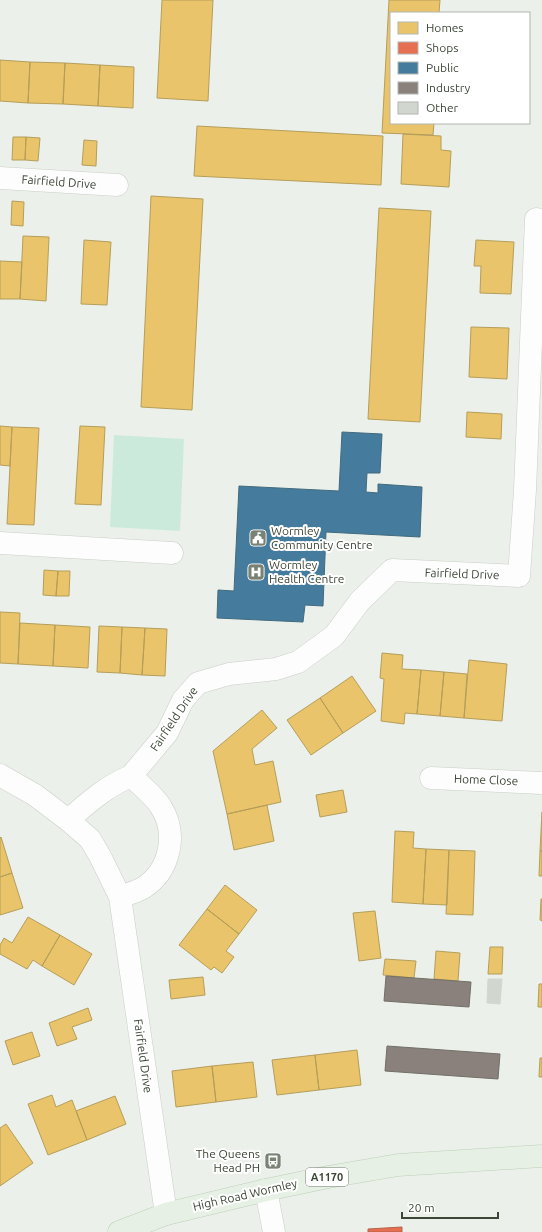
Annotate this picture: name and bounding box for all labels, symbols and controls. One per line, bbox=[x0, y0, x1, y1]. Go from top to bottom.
legend bbox=[390, 12, 530, 124]
text: Homes bbox=[426, 21, 464, 34]
text: Shops bbox=[426, 41, 458, 54]
text: Public bbox=[426, 61, 459, 74]
text: Industry bbox=[426, 81, 471, 94]
text: Other bbox=[426, 101, 459, 114]
street label: Fairfield Drive bbox=[21, 172, 97, 191]
place label: Wormley Community Centre bbox=[271, 524, 373, 551]
public building icon: Wormley Community Centre bbox=[248, 528, 268, 548]
place label: Wormley Health Centre bbox=[269, 558, 344, 585]
hospital icon: Wormley Health Centre bbox=[246, 562, 266, 582]
street label: Fairfield Drive bbox=[424, 566, 500, 581]
street label: Fairfield Drive bbox=[147, 684, 200, 753]
street label: Home Close bbox=[454, 772, 518, 787]
street label: Fairfield Drive bbox=[132, 1018, 155, 1094]
place label: The Queens Head PH bbox=[196, 1147, 260, 1174]
bus stop icon: The Queens Head PH bbox=[263, 1151, 283, 1171]
road number: A1170 bbox=[306, 1168, 348, 1186]
street label: High Road Wormley bbox=[191, 1176, 298, 1213]
scale bar bbox=[402, 1194, 498, 1220]
text: 20 m bbox=[408, 1201, 435, 1214]

